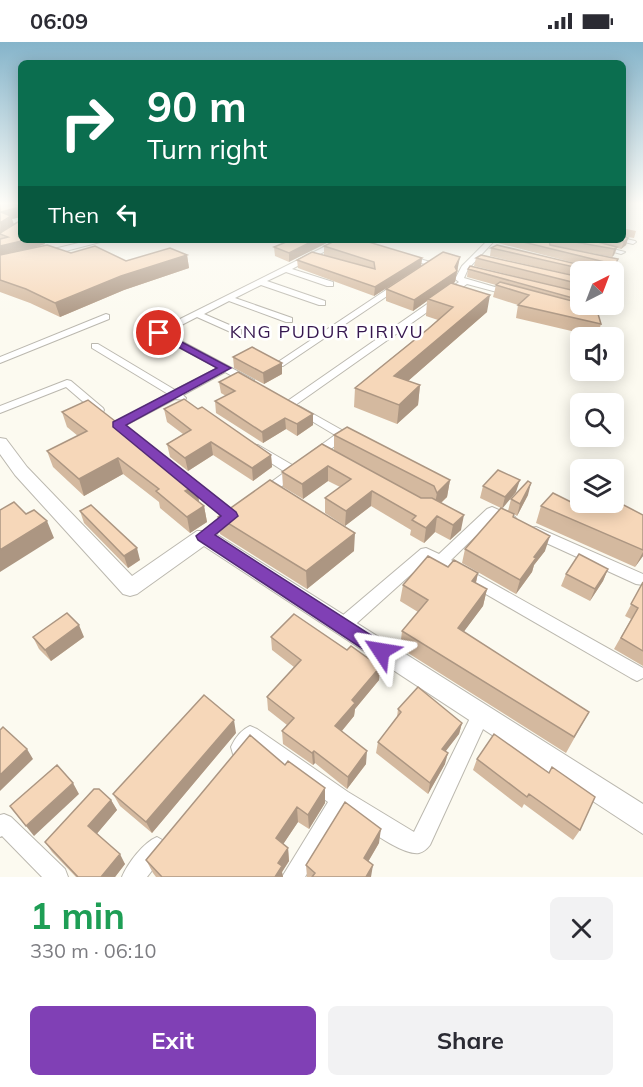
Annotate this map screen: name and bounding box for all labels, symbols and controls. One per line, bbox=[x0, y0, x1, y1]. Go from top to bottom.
text: 06:09 bbox=[30, 7, 88, 35]
text: 90 m bbox=[147, 80, 247, 133]
icon: right bbox=[48, 84, 126, 162]
text: Turn right bbox=[147, 132, 267, 166]
icon: left bbox=[111, 198, 144, 231]
text: Then bbox=[48, 201, 99, 229]
north arrow bbox=[570, 261, 624, 315]
map controls bbox=[570, 261, 624, 513]
pin bbox=[133, 307, 184, 358]
icon: arrive bbox=[142, 316, 175, 349]
district label: KNG PUDUR PIRIVU bbox=[230, 320, 424, 343]
button: sound bbox=[570, 327, 624, 381]
button: search bbox=[570, 393, 624, 447]
button: layers bbox=[570, 459, 624, 513]
position arrow bbox=[349, 619, 413, 683]
text: 1 min bbox=[30, 893, 125, 938]
button: close bbox=[550, 897, 613, 960]
text: 330 m · 06:10 bbox=[30, 938, 156, 963]
button: Exit bbox=[30, 1006, 316, 1075]
button: Share bbox=[328, 1006, 613, 1075]

